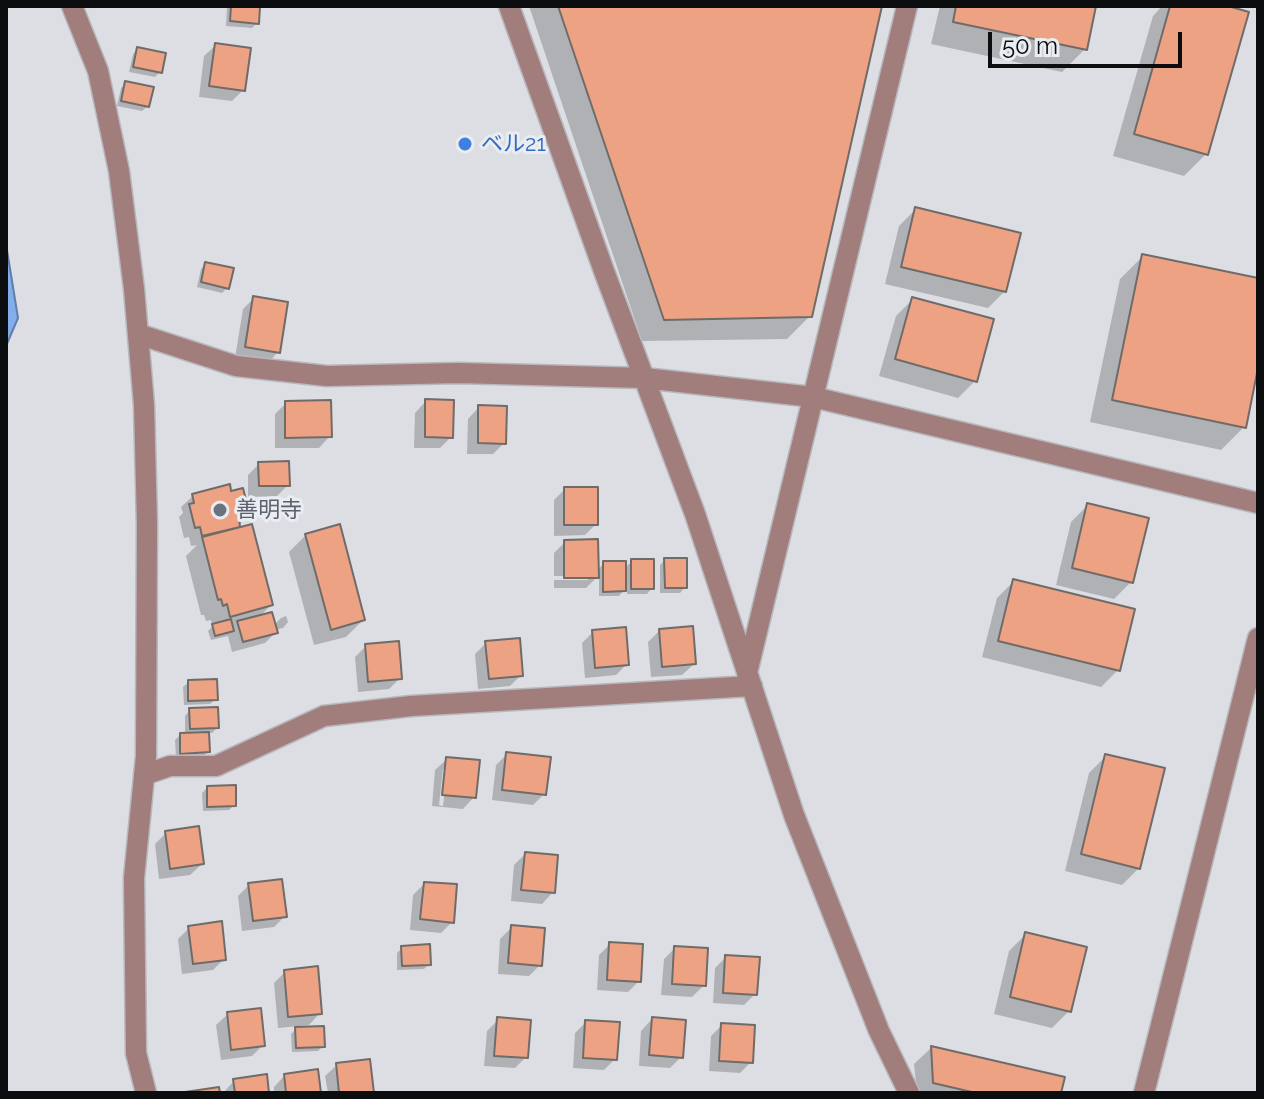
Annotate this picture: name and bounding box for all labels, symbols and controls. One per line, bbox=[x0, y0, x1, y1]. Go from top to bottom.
scale bar bbox=[992, 16, 1186, 66]
text: 50 m bbox=[1002, 31, 1058, 60]
place label: ベル21 bbox=[481, 131, 546, 157]
marker: ベル21 bbox=[456, 135, 474, 153]
place label: 善明寺 bbox=[236, 497, 302, 523]
marker: 善明寺 bbox=[211, 501, 229, 519]

